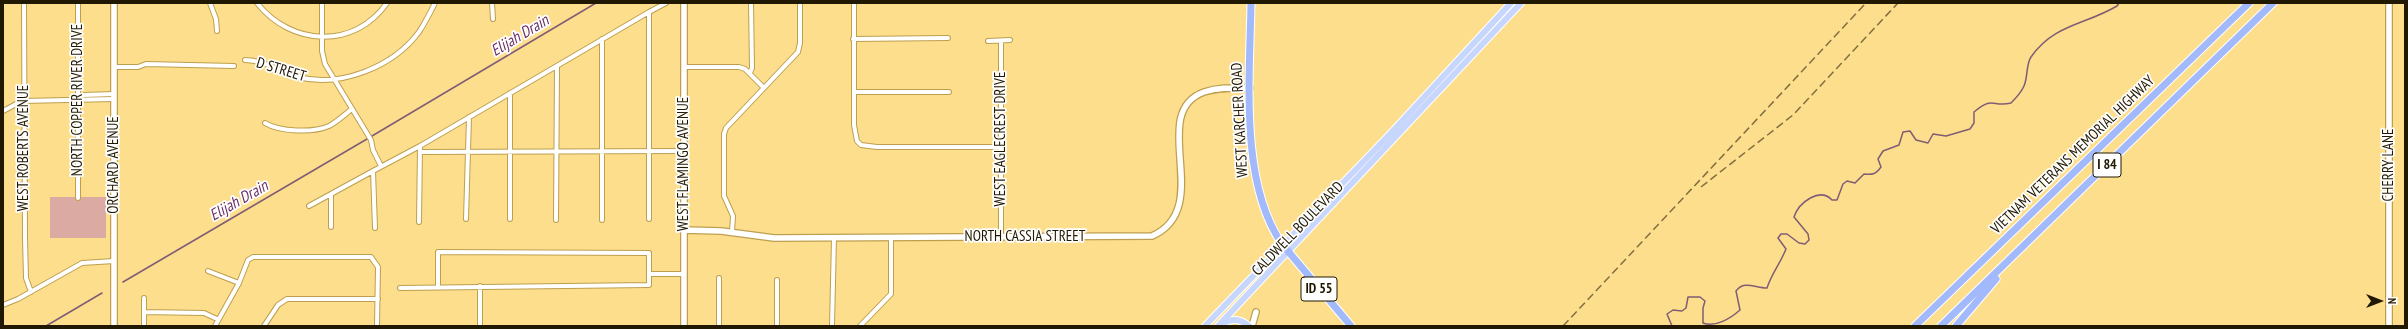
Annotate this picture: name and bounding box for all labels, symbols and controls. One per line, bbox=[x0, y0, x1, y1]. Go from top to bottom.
water label: Elijah Drain bbox=[488, 11, 552, 61]
street label: NORTH COPPER RIVER DRIVE bbox=[69, 24, 87, 176]
street label: D STREET bbox=[254, 54, 308, 86]
street label: WEST KARCHER ROAD bbox=[1228, 62, 1252, 178]
street label: WEST EAGLECREST DRIVE bbox=[992, 72, 1010, 206]
street label: VIETNAM VETERANS MEMORIAL HIGHWAY bbox=[1988, 72, 2158, 238]
street label: WEST ROBERTS AVENUE bbox=[15, 85, 33, 211]
street label: WEST FLAMINGO AVENUE bbox=[675, 97, 693, 231]
street label: ORCHARD AVENUE bbox=[105, 116, 123, 214]
street label: CHERRY LANE bbox=[2380, 129, 2398, 201]
road number: I 84 bbox=[2093, 153, 2121, 177]
water label: Elijah Drain bbox=[206, 177, 272, 225]
street label: CALDWELL BOULEVARD bbox=[1248, 178, 1348, 280]
street label: NORTH CASSIA STREET bbox=[965, 228, 1085, 246]
road number: ID 55 bbox=[1301, 277, 1337, 301]
north arrow bbox=[2360, 281, 2400, 321]
text: N bbox=[2385, 298, 2399, 304]

